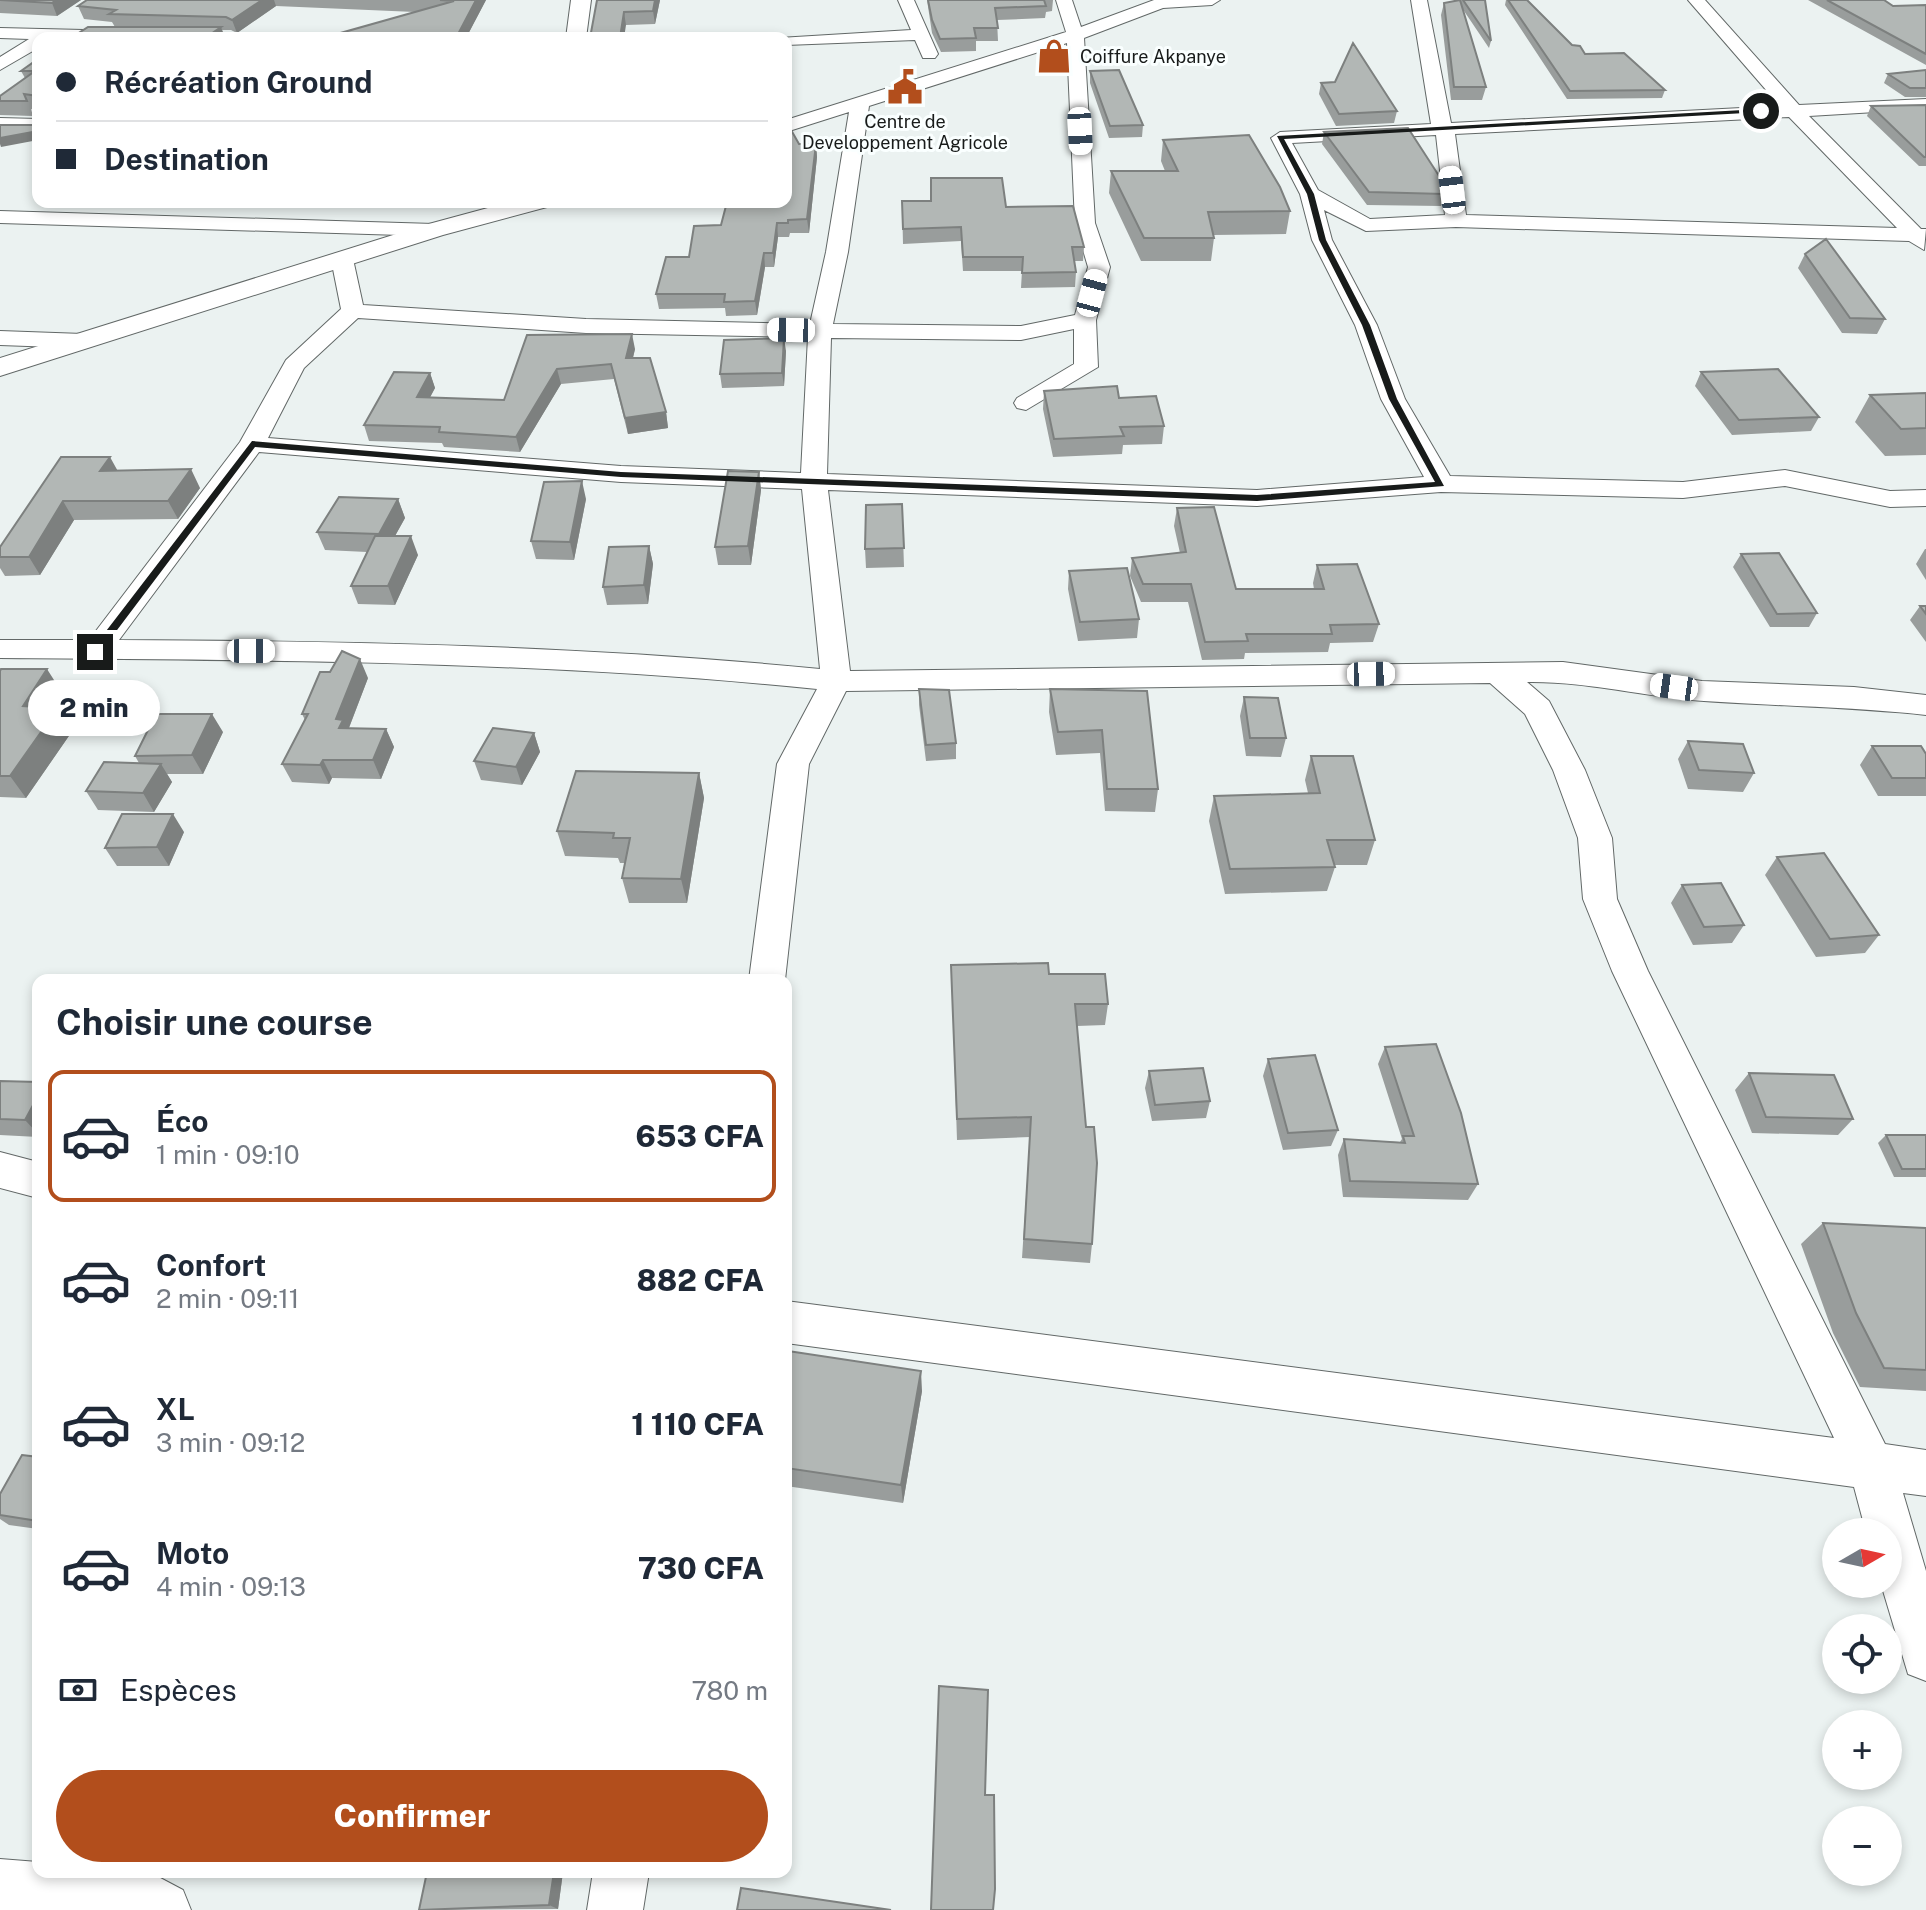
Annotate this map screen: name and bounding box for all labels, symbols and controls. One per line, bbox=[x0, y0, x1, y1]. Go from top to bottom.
shop icon: Coiffure Akpanye bbox=[1035, 37, 1073, 75]
place label: Coiffure Akpanye bbox=[1080, 46, 1226, 67]
text: Récréation Ground bbox=[104, 64, 372, 100]
public building icon: Centre de Developpement Agricole bbox=[886, 68, 924, 106]
route start bbox=[1743, 93, 1779, 129]
car bbox=[1067, 106, 1093, 156]
place label: Centre de Developpement Agricole bbox=[802, 111, 1008, 153]
text: Destination bbox=[104, 141, 269, 177]
car bbox=[1437, 165, 1467, 215]
car bbox=[1074, 267, 1110, 319]
car bbox=[767, 318, 815, 342]
route end bbox=[77, 634, 113, 670]
car bbox=[227, 639, 275, 663]
car bbox=[1347, 662, 1395, 686]
car bbox=[1649, 672, 1699, 702]
callout: 2 min bbox=[29, 680, 161, 736]
text: 2 min bbox=[59, 692, 129, 723]
text: Choisir une course bbox=[56, 1001, 373, 1043]
icon: car bbox=[60, 1100, 132, 1172]
text: Éco bbox=[156, 1103, 209, 1139]
text: 653 CFA bbox=[635, 1118, 764, 1154]
text: 1 min · 09:10 bbox=[156, 1139, 300, 1170]
icon: car bbox=[60, 1244, 132, 1316]
text: Confort bbox=[156, 1247, 266, 1283]
text: 882 CFA bbox=[636, 1262, 764, 1298]
text: 2 min · 09:11 bbox=[156, 1283, 299, 1314]
icon: car bbox=[60, 1388, 132, 1460]
text: XL bbox=[156, 1391, 195, 1427]
text: 1 110 CFA bbox=[631, 1406, 764, 1442]
text: 3 min · 09:12 bbox=[156, 1427, 305, 1458]
north arrow bbox=[1822, 1518, 1902, 1598]
map controls bbox=[1822, 1518, 1902, 1886]
icon: car bbox=[60, 1532, 132, 1604]
text: Moto bbox=[156, 1535, 229, 1571]
text: 730 CFA bbox=[638, 1550, 764, 1586]
text: 4 min · 09:13 bbox=[156, 1571, 306, 1602]
button: locate bbox=[1822, 1614, 1902, 1694]
icon: cash bbox=[56, 1668, 100, 1712]
text: Espèces bbox=[120, 1672, 237, 1708]
text: 780 m bbox=[692, 1675, 768, 1706]
button: + bbox=[1822, 1710, 1902, 1790]
button: Confirmer bbox=[56, 1770, 768, 1862]
button: − bbox=[1822, 1806, 1902, 1886]

